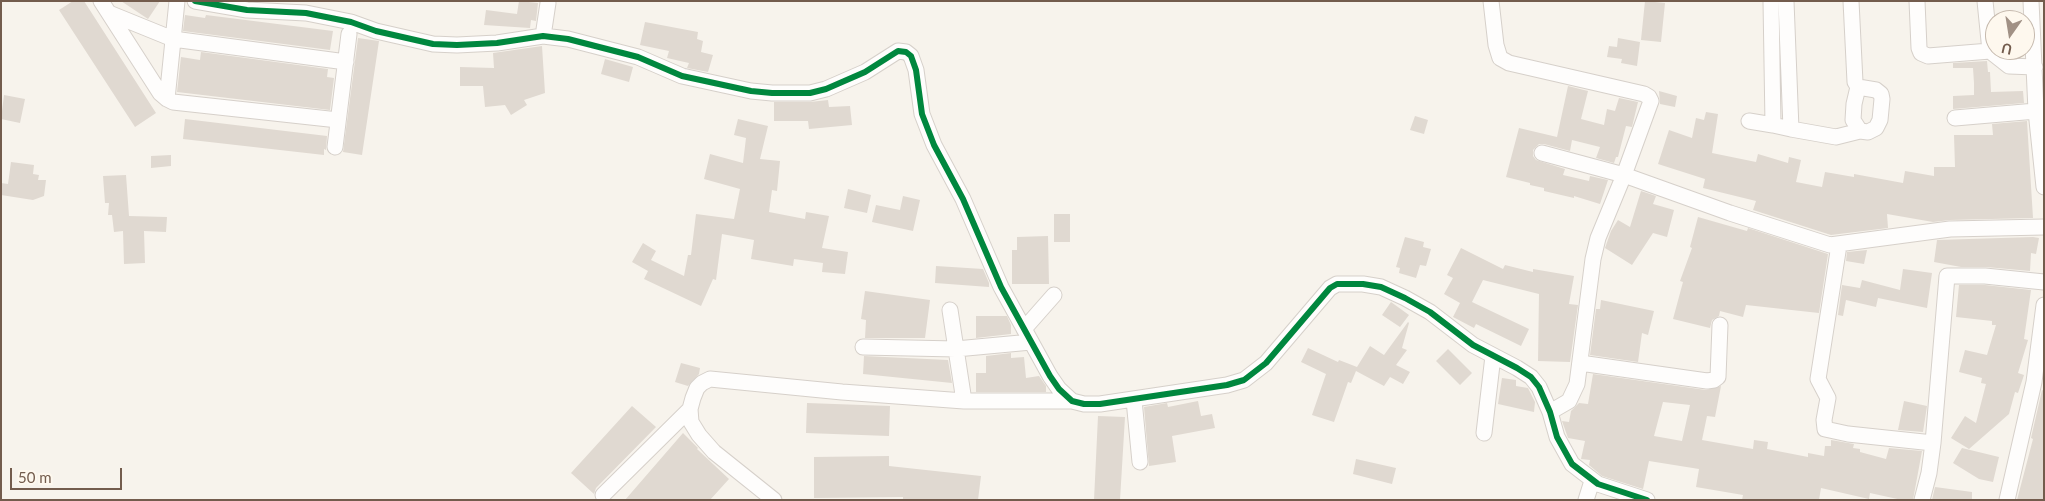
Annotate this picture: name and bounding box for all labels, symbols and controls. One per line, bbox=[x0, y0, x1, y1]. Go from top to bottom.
north arrow bbox=[1985, 10, 2035, 60]
text: U bbox=[2000, 40, 2014, 59]
scale bar bbox=[12, 458, 125, 490]
text: 50 m bbox=[18, 468, 52, 486]

